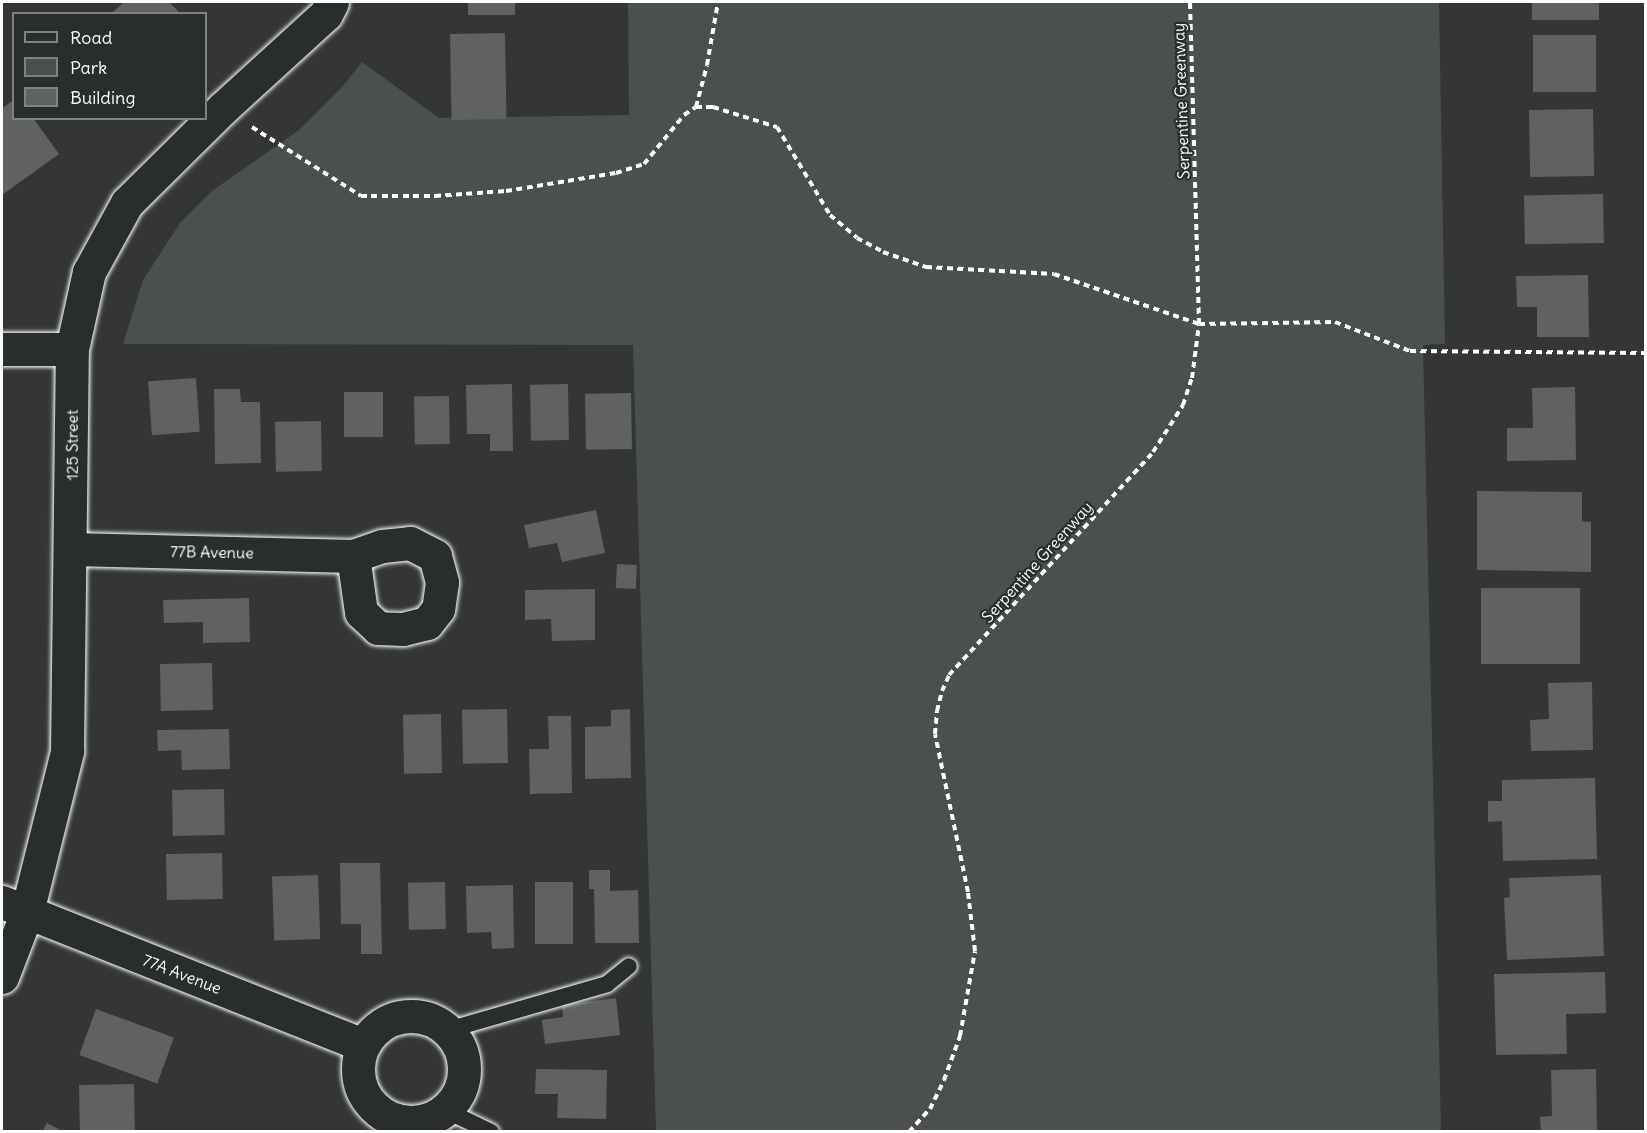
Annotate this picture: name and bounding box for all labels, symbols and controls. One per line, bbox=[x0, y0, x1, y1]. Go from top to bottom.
legend bbox=[12, 12, 207, 120]
street label: Serpentine Greenway bbox=[1169, 23, 1193, 179]
text: Road bbox=[70, 26, 112, 49]
text: Park bbox=[70, 56, 107, 79]
text: Building bbox=[70, 86, 135, 109]
street label: 125 Street bbox=[62, 410, 82, 480]
street label: Serpentine Greenway bbox=[978, 497, 1096, 627]
street label: 77B Avenue bbox=[170, 542, 254, 562]
street label: 77A Avenue bbox=[140, 950, 224, 998]

